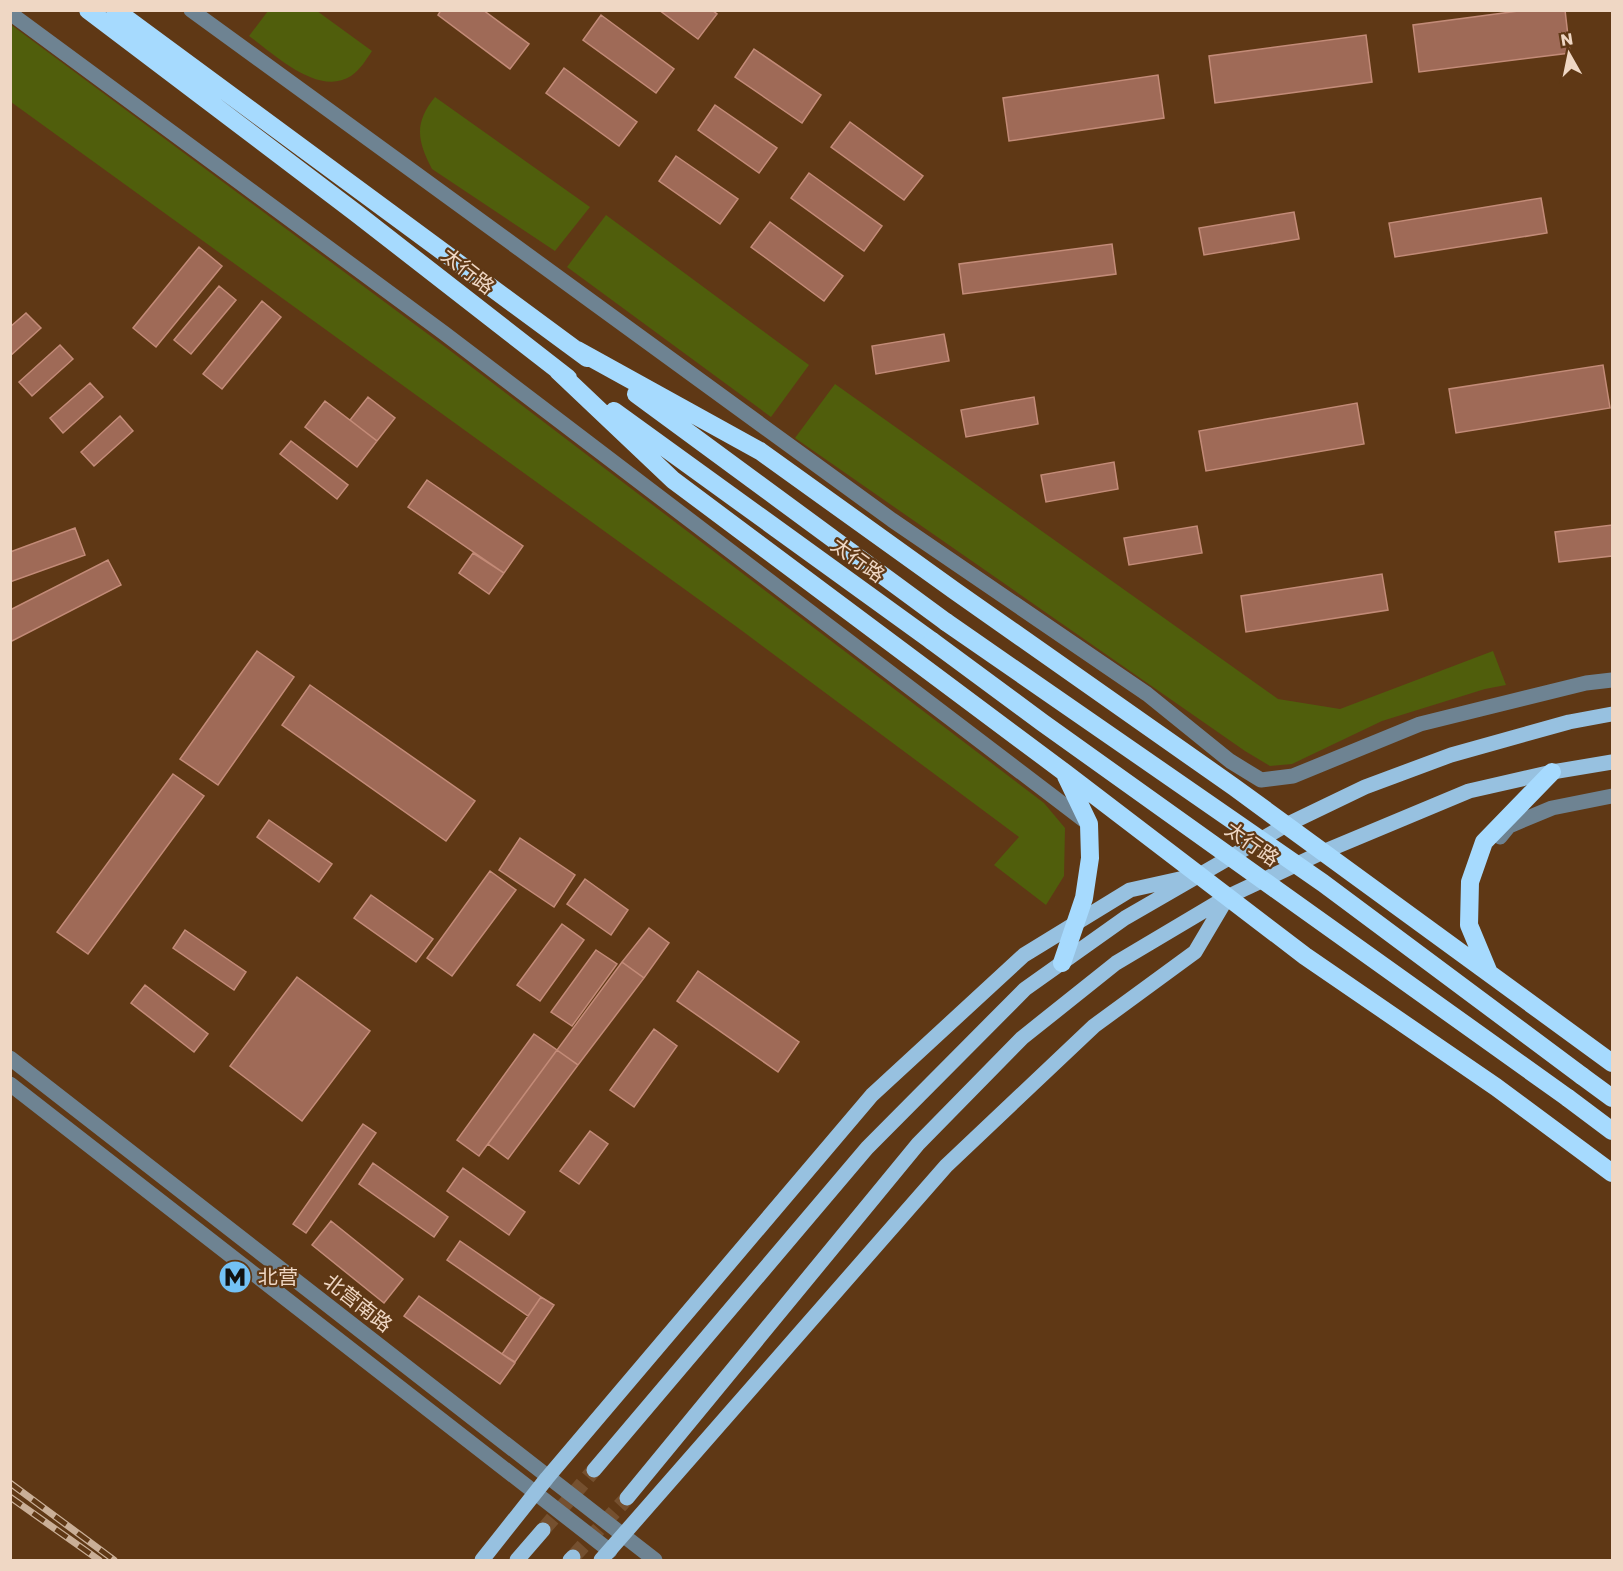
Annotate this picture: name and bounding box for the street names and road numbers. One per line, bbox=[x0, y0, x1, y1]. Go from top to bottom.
street label: 太行路 bbox=[436, 241, 500, 301]
street label: 太行路 bbox=[826, 531, 890, 589]
street label: 太行路 bbox=[1219, 815, 1285, 873]
street label: 北营南路 bbox=[318, 1267, 398, 1339]

